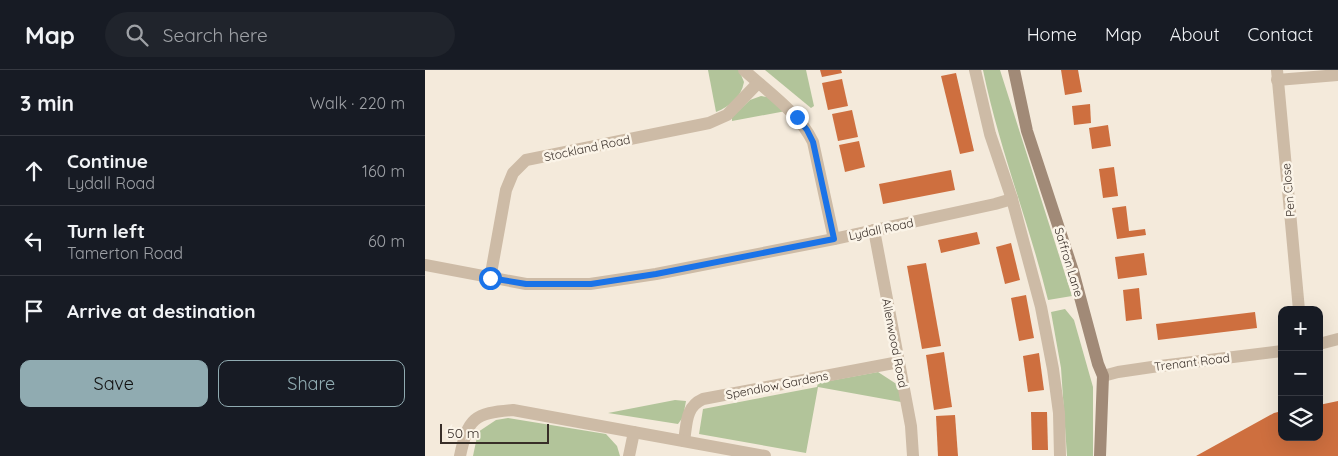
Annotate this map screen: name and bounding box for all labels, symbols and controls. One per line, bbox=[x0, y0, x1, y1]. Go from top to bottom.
search box bbox=[105, 12, 455, 57]
text: Map bbox=[25, 20, 75, 50]
icon: search bbox=[123, 21, 151, 49]
text: Search here bbox=[163, 23, 268, 47]
text: Home bbox=[1027, 23, 1077, 46]
text: Map bbox=[1105, 23, 1142, 46]
text: About bbox=[1170, 23, 1220, 46]
text: Contact bbox=[1248, 23, 1313, 46]
text: 3 min bbox=[20, 90, 74, 116]
text: Walk · 220 m bbox=[310, 93, 405, 113]
route end bbox=[786, 106, 809, 129]
street label: Stockland Road bbox=[542, 132, 632, 164]
text: Continue bbox=[67, 149, 148, 173]
icon: ahead bbox=[20, 157, 48, 185]
text: 160 m bbox=[362, 161, 405, 181]
street label: Pen Close bbox=[1278, 162, 1298, 218]
text: Lydall Road bbox=[67, 173, 155, 193]
street label: Lydall Road bbox=[847, 215, 915, 243]
text: Turn left bbox=[67, 219, 145, 243]
street label: Saffron Lane bbox=[1051, 225, 1087, 299]
icon: left bbox=[20, 227, 48, 255]
text: 60 m bbox=[368, 231, 405, 251]
text: Tamerton Road bbox=[67, 243, 183, 263]
route start bbox=[479, 267, 502, 290]
icon: arrive bbox=[20, 297, 48, 325]
street label: Allenwood Road bbox=[879, 297, 911, 389]
text: Arrive at destination bbox=[67, 299, 256, 323]
map controls bbox=[1278, 306, 1323, 441]
button: + bbox=[1278, 306, 1323, 351]
street label: Trenant Road bbox=[1153, 350, 1231, 374]
button: − bbox=[1278, 351, 1323, 396]
button: Save bbox=[20, 360, 208, 407]
button: Share bbox=[218, 360, 405, 407]
street label: Spendlow Gardens bbox=[725, 368, 830, 402]
button: layers bbox=[1278, 396, 1323, 441]
scale bar bbox=[440, 421, 549, 444]
text: 50 m bbox=[447, 424, 480, 442]

